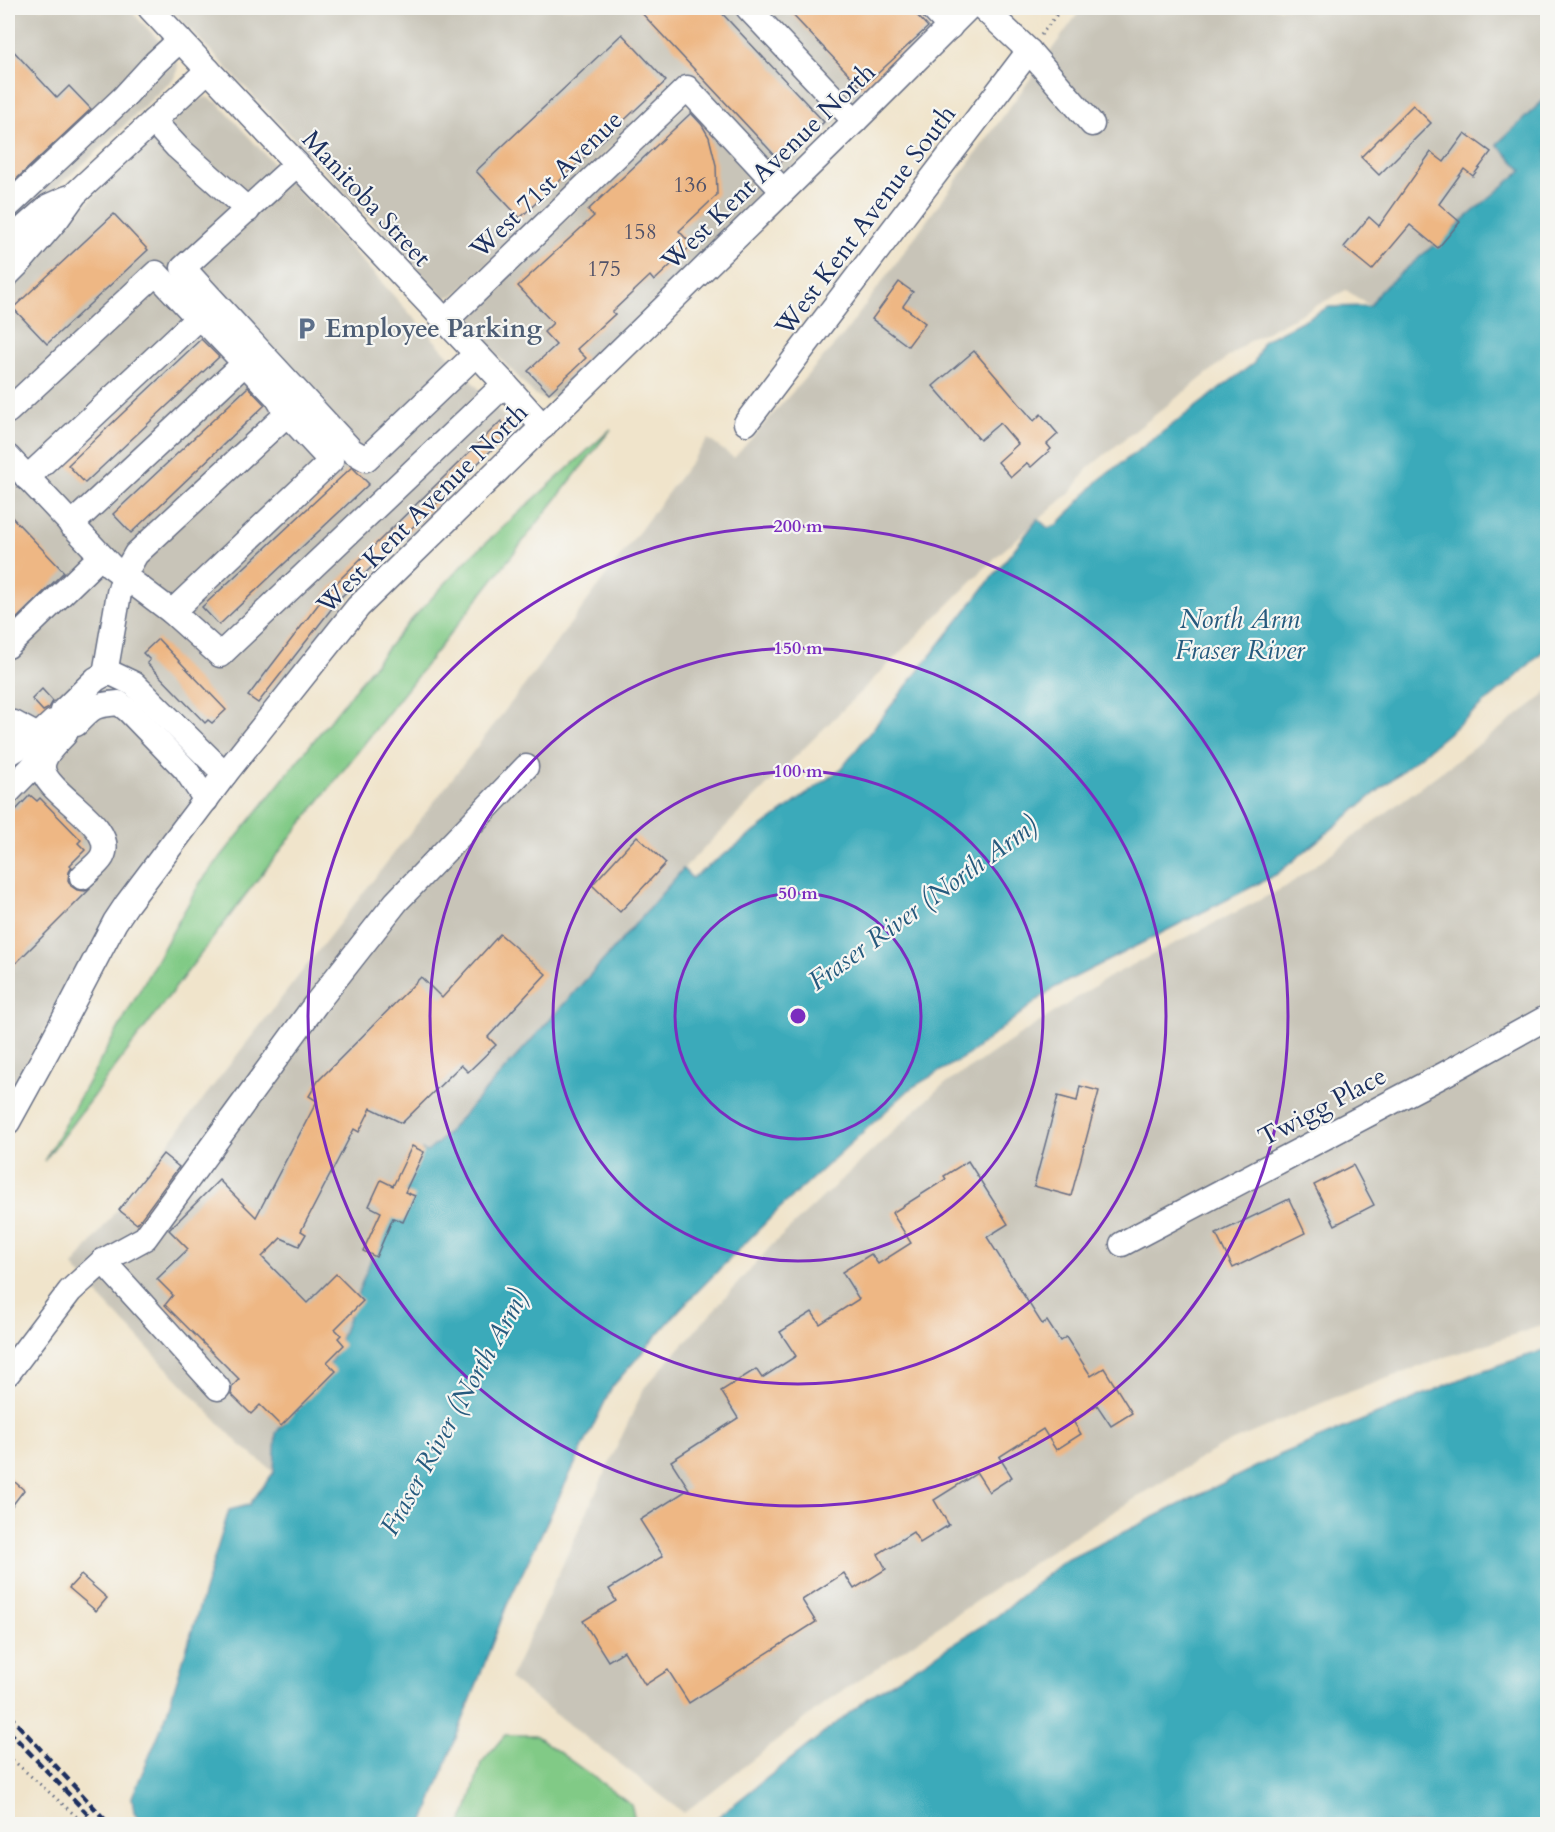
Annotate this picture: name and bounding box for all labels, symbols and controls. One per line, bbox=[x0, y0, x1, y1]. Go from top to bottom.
street label: West Kent Avenue North bbox=[653, 55, 883, 279]
street label: West Kent Avenue South bbox=[766, 98, 964, 344]
street label: West 71st Avenue bbox=[462, 103, 630, 267]
street label: Manitoba Street bbox=[294, 122, 439, 274]
house number: 136 bbox=[673, 170, 707, 200]
house number: 158 bbox=[623, 217, 657, 247]
house number: 175 bbox=[587, 254, 621, 284]
place label: Employee Parking bbox=[325, 311, 543, 346]
parking icon: Employee Parking bbox=[294, 315, 320, 341]
street label: West Kent Avenue North bbox=[308, 395, 536, 622]
text: 200 m bbox=[773, 514, 823, 539]
water label: North Arm Fraser River bbox=[1175, 601, 1306, 669]
text: 150 m bbox=[773, 636, 823, 661]
text: 100 m bbox=[773, 759, 823, 784]
water label: Fraser River (North Arm) bbox=[801, 807, 1046, 999]
text: 50 m bbox=[778, 881, 818, 906]
centre of rings bbox=[788, 1006, 808, 1026]
street label: Twigg Place bbox=[1252, 1058, 1392, 1155]
water label: Fraser River (North Arm) bbox=[371, 1283, 537, 1542]

